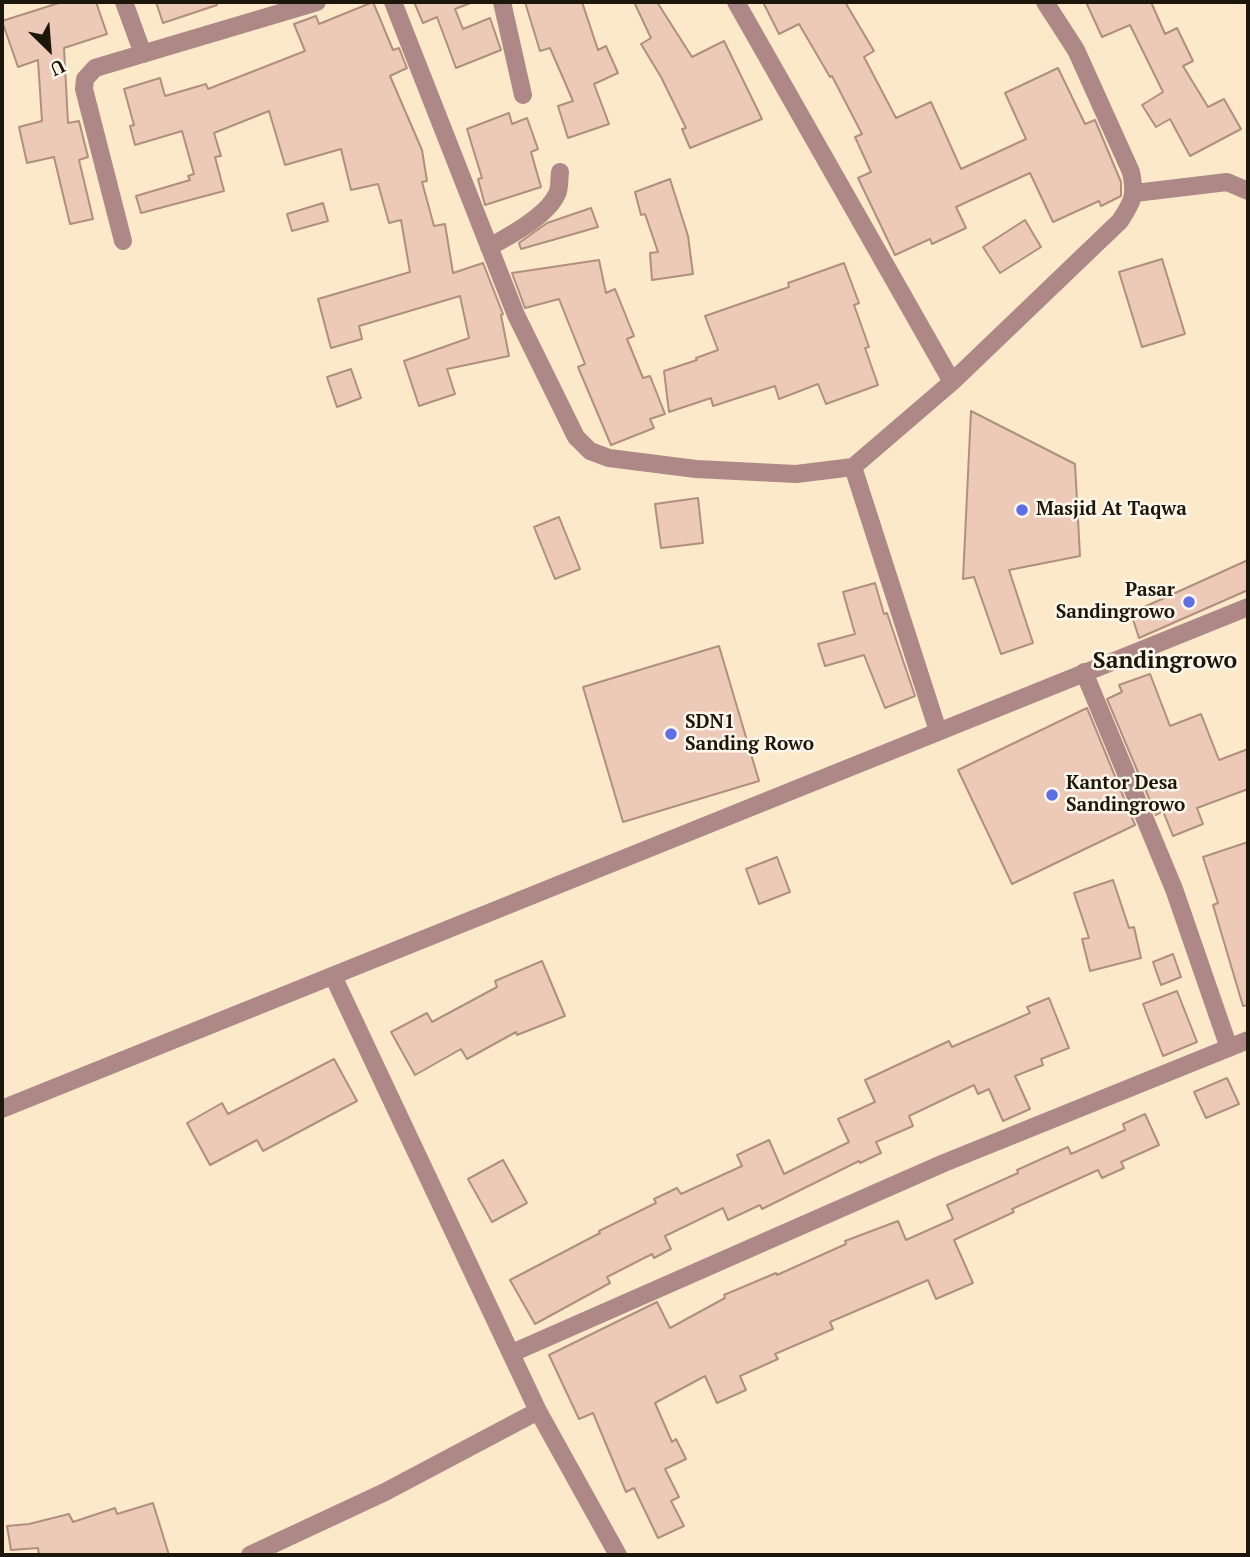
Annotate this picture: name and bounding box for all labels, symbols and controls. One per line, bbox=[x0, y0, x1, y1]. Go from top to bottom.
north arrow bbox=[14, 14, 84, 84]
text: U bbox=[47, 54, 70, 83]
place label: Masjid At Taqwa bbox=[1036, 499, 1187, 521]
marker: Masjid At Taqwa bbox=[1014, 502, 1030, 518]
place label: Pasar Sandingrowo bbox=[1056, 580, 1175, 624]
marker: Pasar Sandingrowo bbox=[1181, 594, 1197, 610]
district label: Sandingrowo bbox=[1093, 647, 1237, 675]
place label: SDN1 Sanding Rowo bbox=[685, 712, 814, 756]
marker: SDN1 Sanding Rowo bbox=[663, 726, 679, 742]
place label: Kantor Desa Sandingrowo bbox=[1066, 773, 1185, 817]
marker: Kantor Desa Sandingrowo bbox=[1044, 787, 1060, 803]

